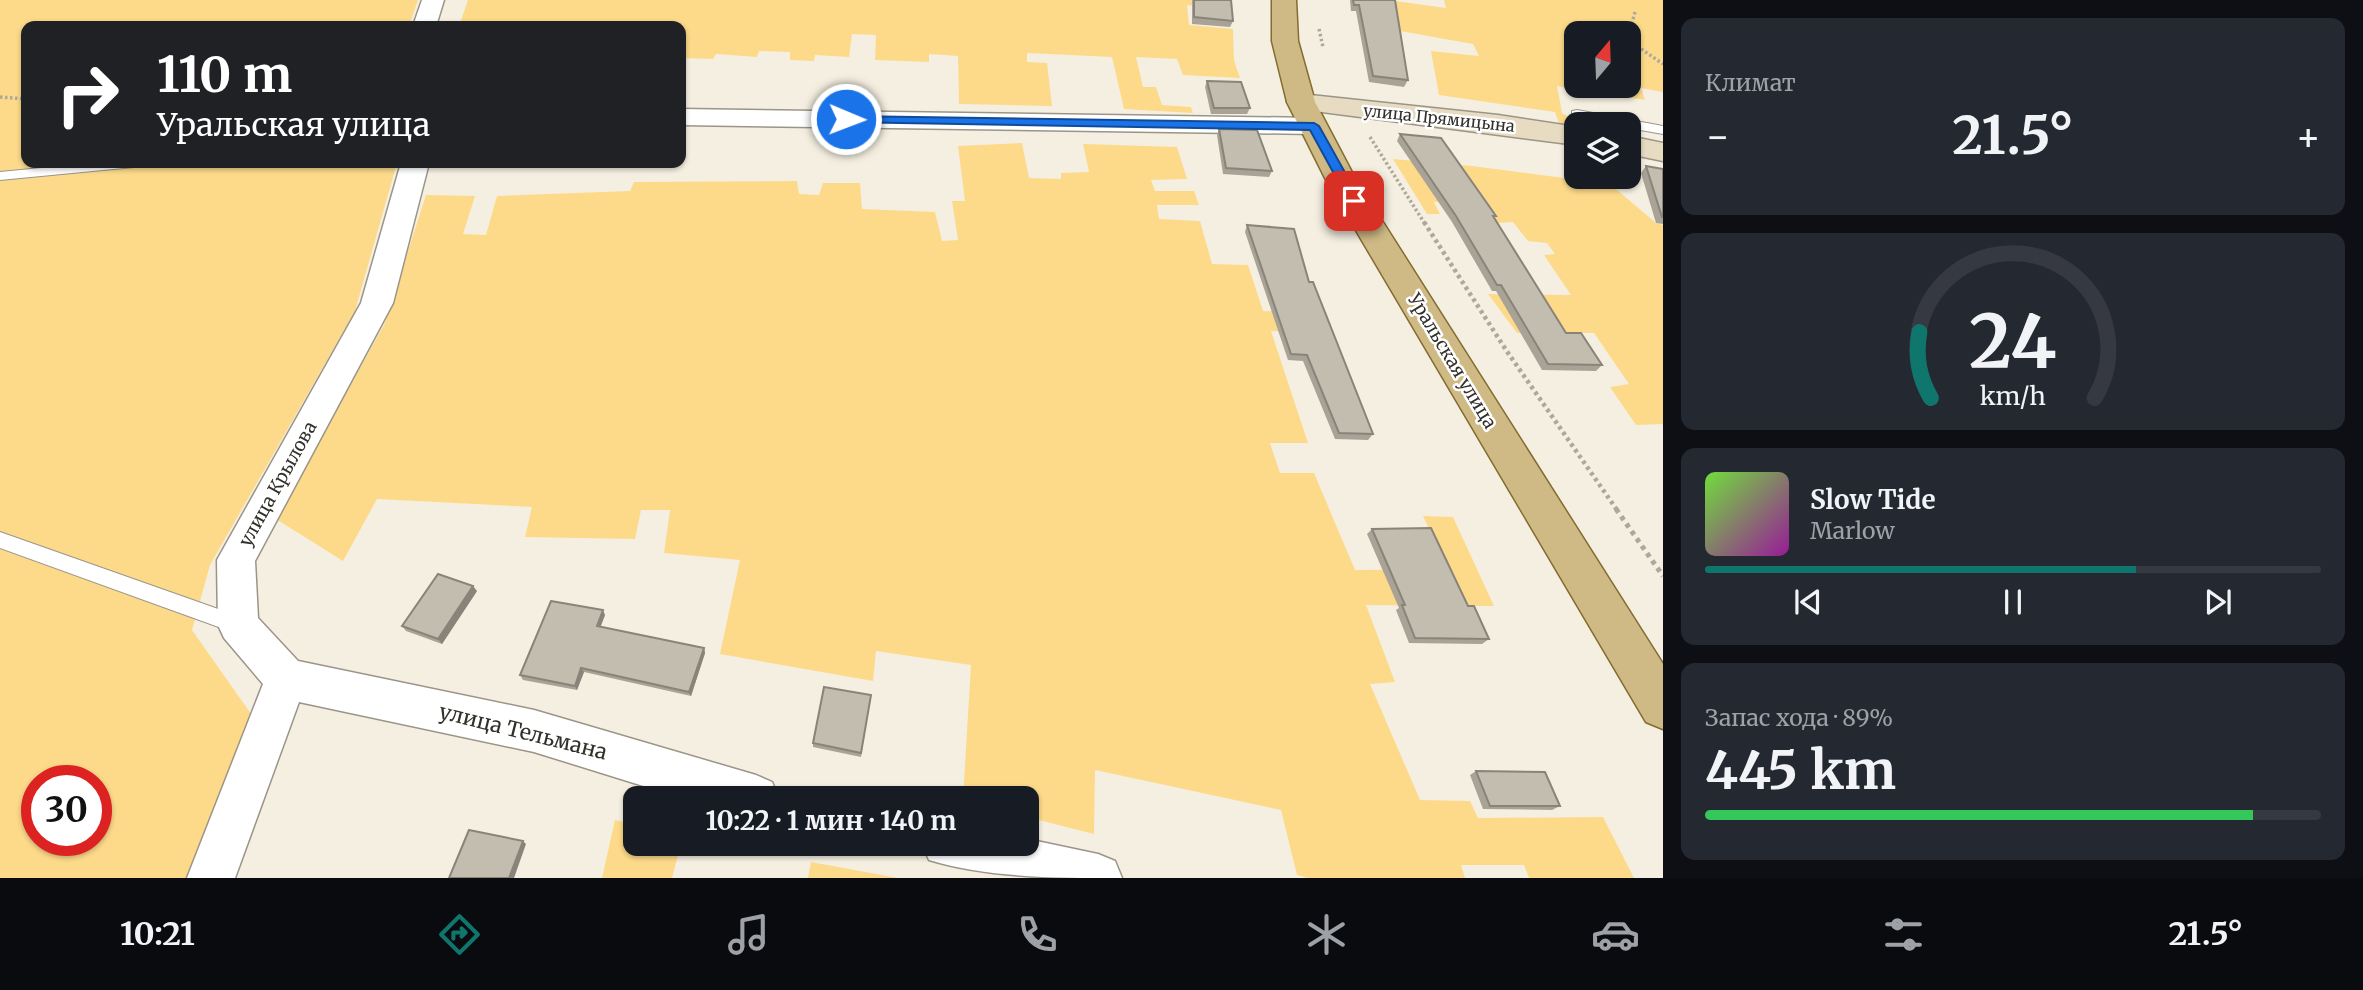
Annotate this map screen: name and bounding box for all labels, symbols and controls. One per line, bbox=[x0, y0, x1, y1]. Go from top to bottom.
north arrow bbox=[1564, 21, 1642, 98]
map controls bbox=[1564, 21, 1641, 189]
text: 110 m bbox=[157, 44, 292, 105]
icon: right bbox=[42, 49, 133, 140]
text: Климат bbox=[1705, 68, 1796, 97]
position arrow bbox=[809, 82, 883, 156]
street label: улица Прямицына bbox=[1362, 100, 1516, 136]
text: 21.5° bbox=[1952, 103, 2074, 168]
text: Уральская улица bbox=[157, 105, 430, 145]
button: layers bbox=[1564, 112, 1641, 189]
text: − bbox=[1705, 113, 1730, 160]
text: + bbox=[2296, 113, 2321, 160]
pin bbox=[1324, 171, 1384, 231]
icon: arrive bbox=[1335, 182, 1373, 220]
street label: Уральская улица bbox=[1402, 288, 1502, 433]
text: 24 bbox=[1969, 296, 2057, 388]
text: km/h bbox=[1980, 379, 2046, 411]
street label: улица Крылова bbox=[234, 417, 322, 550]
text: Slow Tide bbox=[1810, 483, 1936, 516]
text: Marlow bbox=[1810, 516, 1895, 545]
icon: previous bbox=[1789, 583, 1827, 621]
icon: pause bbox=[1994, 583, 2032, 621]
icon: next bbox=[2199, 583, 2237, 621]
street label: улица Тельмана bbox=[436, 698, 610, 765]
text: Запас хода · 89% bbox=[1705, 703, 1893, 732]
text: 445 km bbox=[1705, 738, 1896, 803]
speed limit sign: 30 bbox=[21, 765, 112, 856]
text: 10:22 · 1 мин · 140 m bbox=[706, 804, 956, 837]
icon: directions bbox=[435, 910, 484, 959]
icon: music bbox=[724, 910, 773, 959]
icon: phone bbox=[1013, 910, 1062, 959]
icon: climate bbox=[1302, 910, 1351, 959]
icon: car bbox=[1591, 910, 1640, 959]
icon: filters bbox=[1879, 910, 1928, 959]
text: 10:21 bbox=[120, 914, 195, 954]
text: 21.5° bbox=[2168, 914, 2243, 954]

